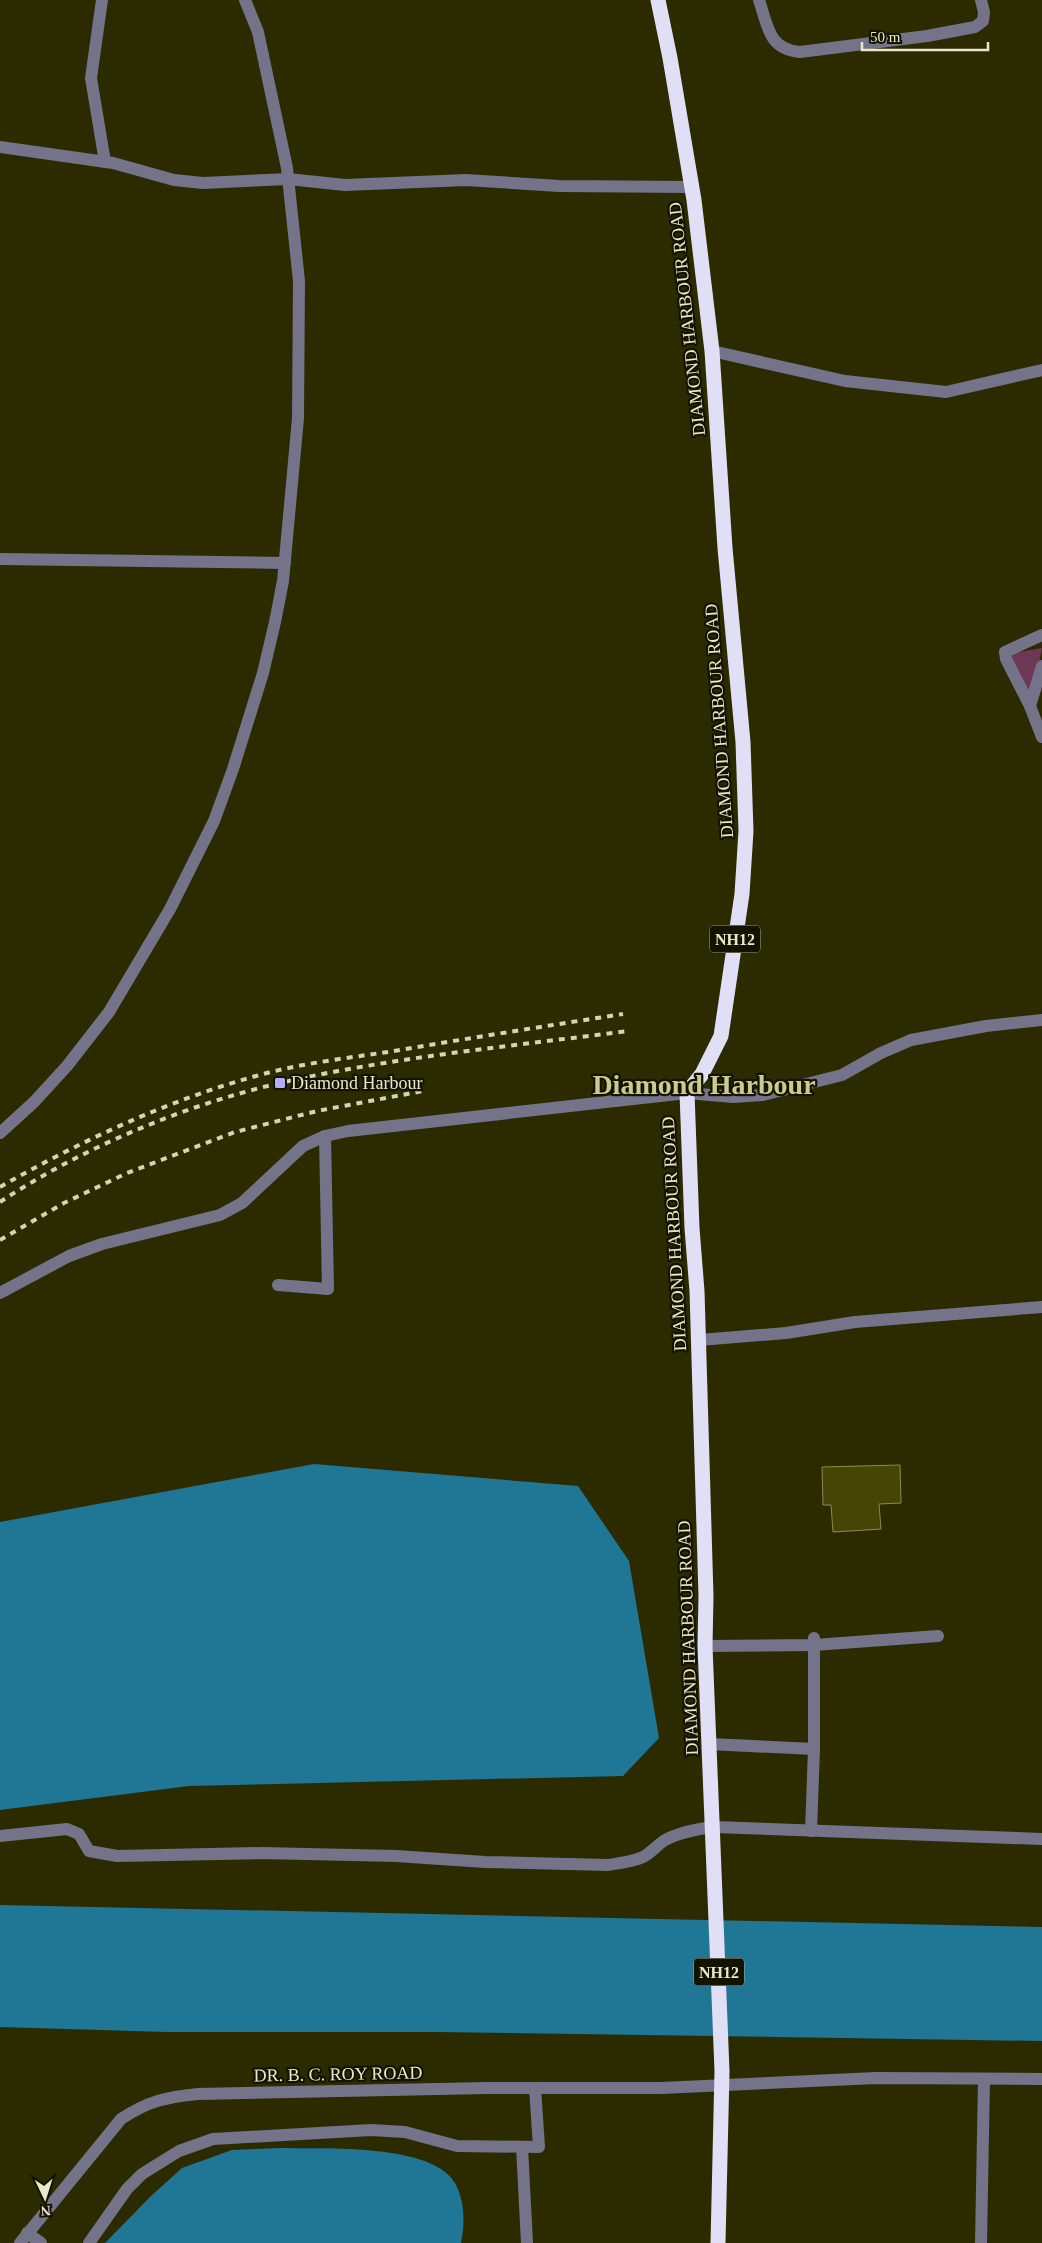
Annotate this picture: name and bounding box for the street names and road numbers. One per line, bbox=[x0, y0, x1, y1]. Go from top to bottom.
street label: DIAMOND HARBOUR ROAD bbox=[665, 201, 709, 437]
street label: DIAMOND HARBOUR ROAD bbox=[701, 603, 737, 839]
road number: NH12 bbox=[710, 926, 760, 952]
street label: DIAMOND HARBOUR ROAD bbox=[658, 1116, 690, 1352]
street label: DIAMOND HARBOUR ROAD bbox=[674, 1520, 702, 1756]
road number: NH12 bbox=[694, 1958, 744, 1985]
street label: DR. B. C. ROY ROAD bbox=[253, 2063, 423, 2085]

